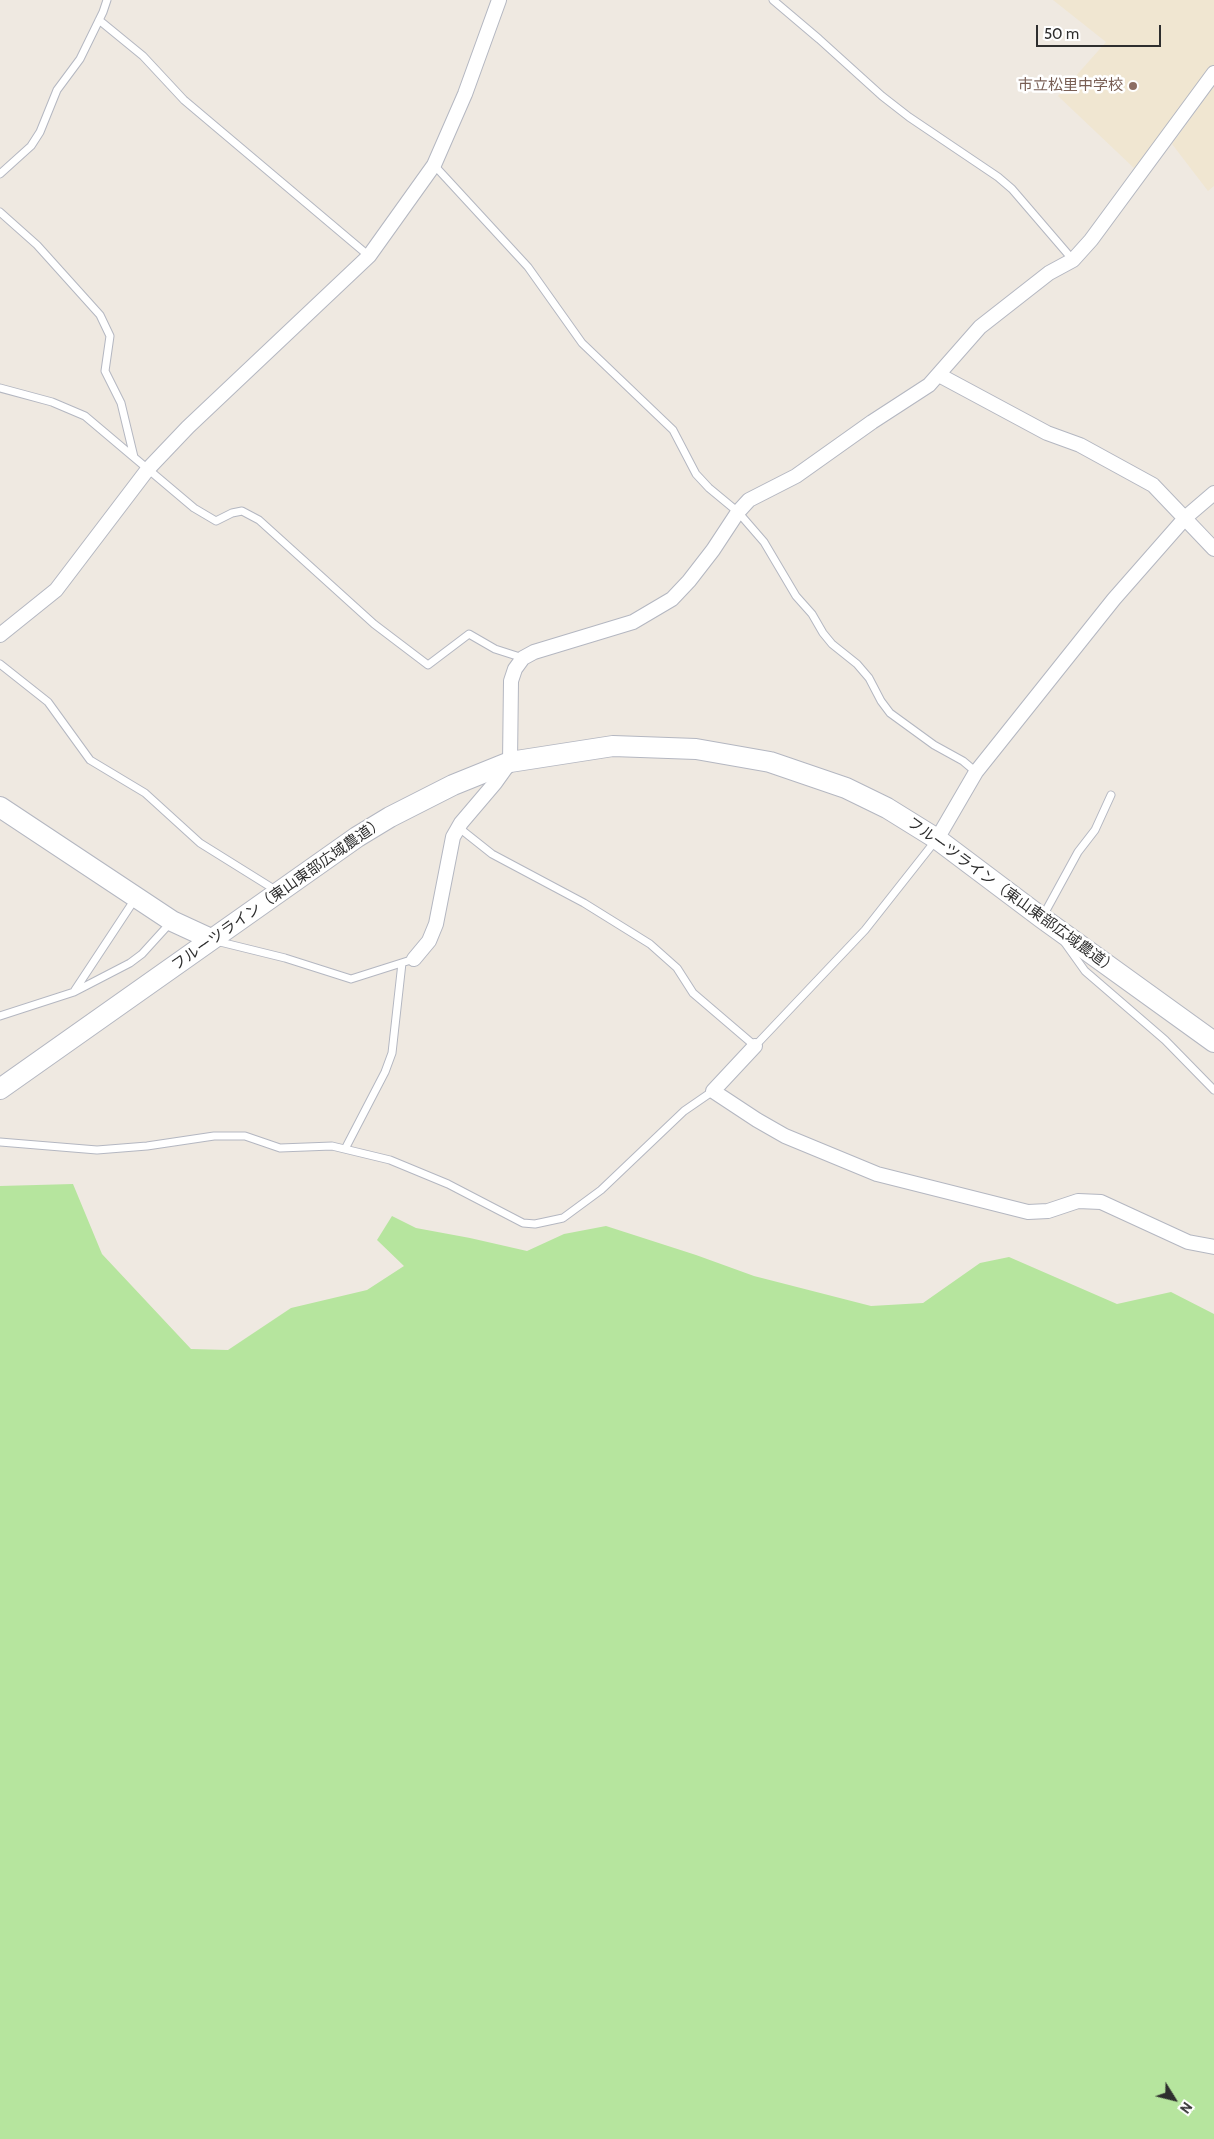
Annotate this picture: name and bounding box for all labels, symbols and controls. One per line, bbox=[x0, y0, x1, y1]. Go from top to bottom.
scale bar bbox=[1039, 15, 1164, 47]
text: 50 m bbox=[1044, 25, 1079, 43]
place label: 市立松里中学校 bbox=[1018, 77, 1123, 95]
marker: 市立松里中学校 bbox=[1127, 80, 1139, 92]
street label: フルーツライン（東山東部広域農道） bbox=[168, 813, 388, 975]
street label: フルーツライン（東山東部広域農道） bbox=[904, 814, 1120, 978]
north arrow bbox=[1149, 2074, 1199, 2124]
text: N bbox=[1176, 2099, 1196, 2117]

